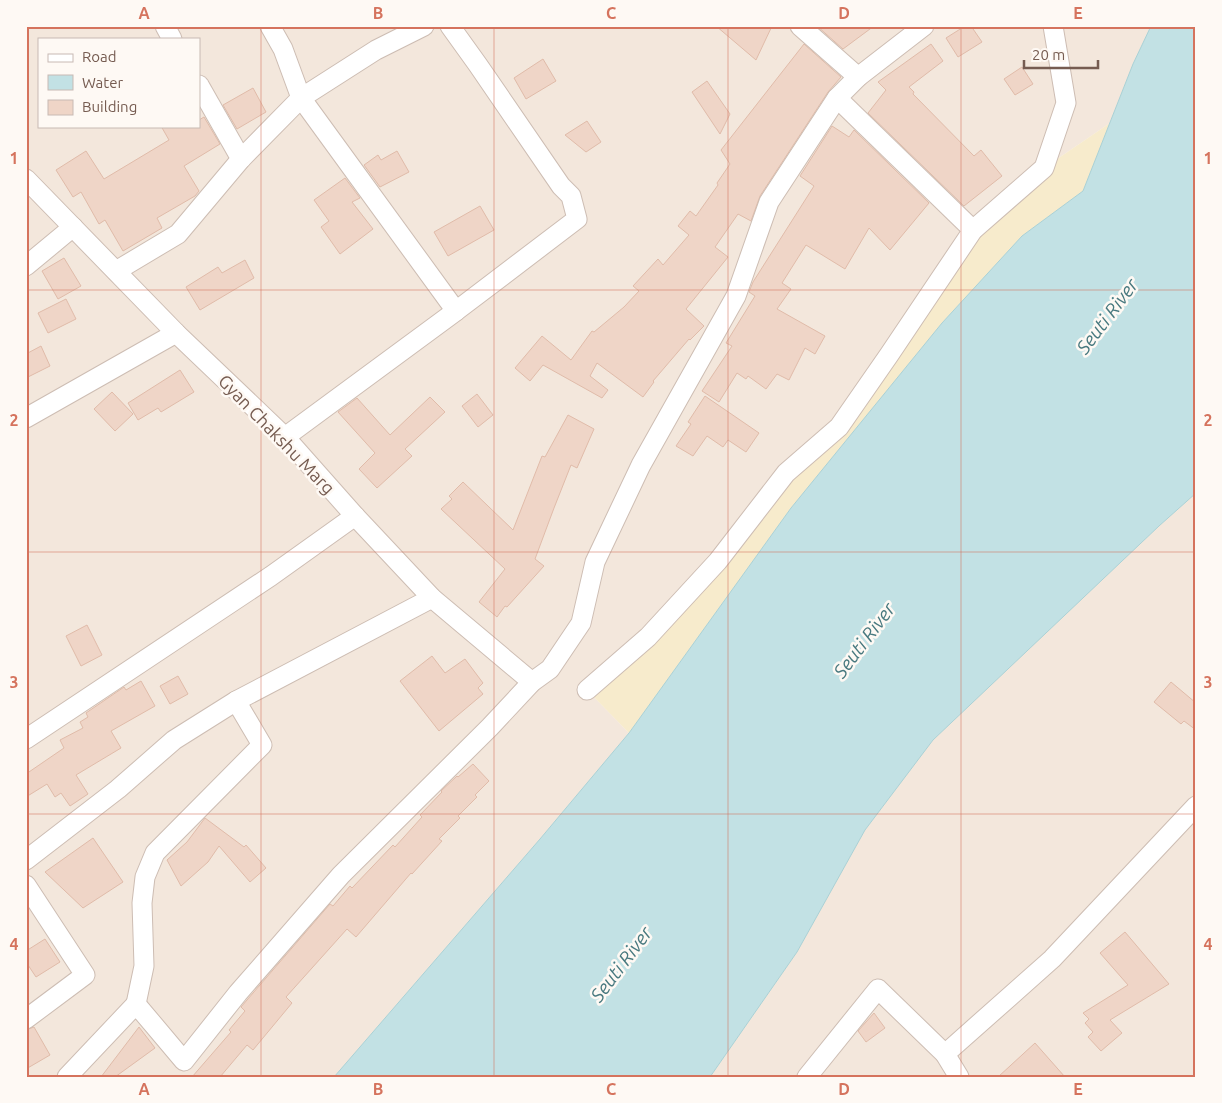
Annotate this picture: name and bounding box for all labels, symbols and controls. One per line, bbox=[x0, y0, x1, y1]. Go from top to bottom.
text: A bbox=[138, 4, 150, 22]
text: B bbox=[373, 4, 383, 22]
text: C bbox=[606, 4, 616, 22]
text: D bbox=[838, 4, 850, 22]
text: E bbox=[1073, 4, 1083, 22]
legend bbox=[38, 38, 200, 128]
scale bar bbox=[1024, 38, 1098, 70]
text: 20 m bbox=[1032, 46, 1065, 63]
text: Road bbox=[82, 48, 117, 65]
text: Water bbox=[82, 74, 123, 91]
text: Building bbox=[82, 98, 137, 115]
text: 1 bbox=[9, 149, 19, 167]
text: 1 bbox=[1203, 149, 1213, 167]
water label: Seuti River bbox=[1071, 274, 1143, 359]
street label: Gyan Chakshu Marg bbox=[215, 370, 339, 498]
text: 2 bbox=[9, 411, 19, 429]
text: 2 bbox=[1203, 411, 1213, 429]
water label: Seuti River bbox=[828, 598, 900, 683]
text: 3 bbox=[9, 673, 19, 691]
text: 3 bbox=[1203, 673, 1213, 691]
water label: Seuti River bbox=[585, 922, 657, 1007]
text: 4 bbox=[9, 935, 19, 953]
text: 4 bbox=[1203, 935, 1213, 953]
text: A bbox=[138, 1080, 150, 1098]
text: B bbox=[373, 1080, 383, 1098]
text: C bbox=[606, 1080, 616, 1098]
text: D bbox=[838, 1080, 850, 1098]
text: E bbox=[1073, 1080, 1083, 1098]

